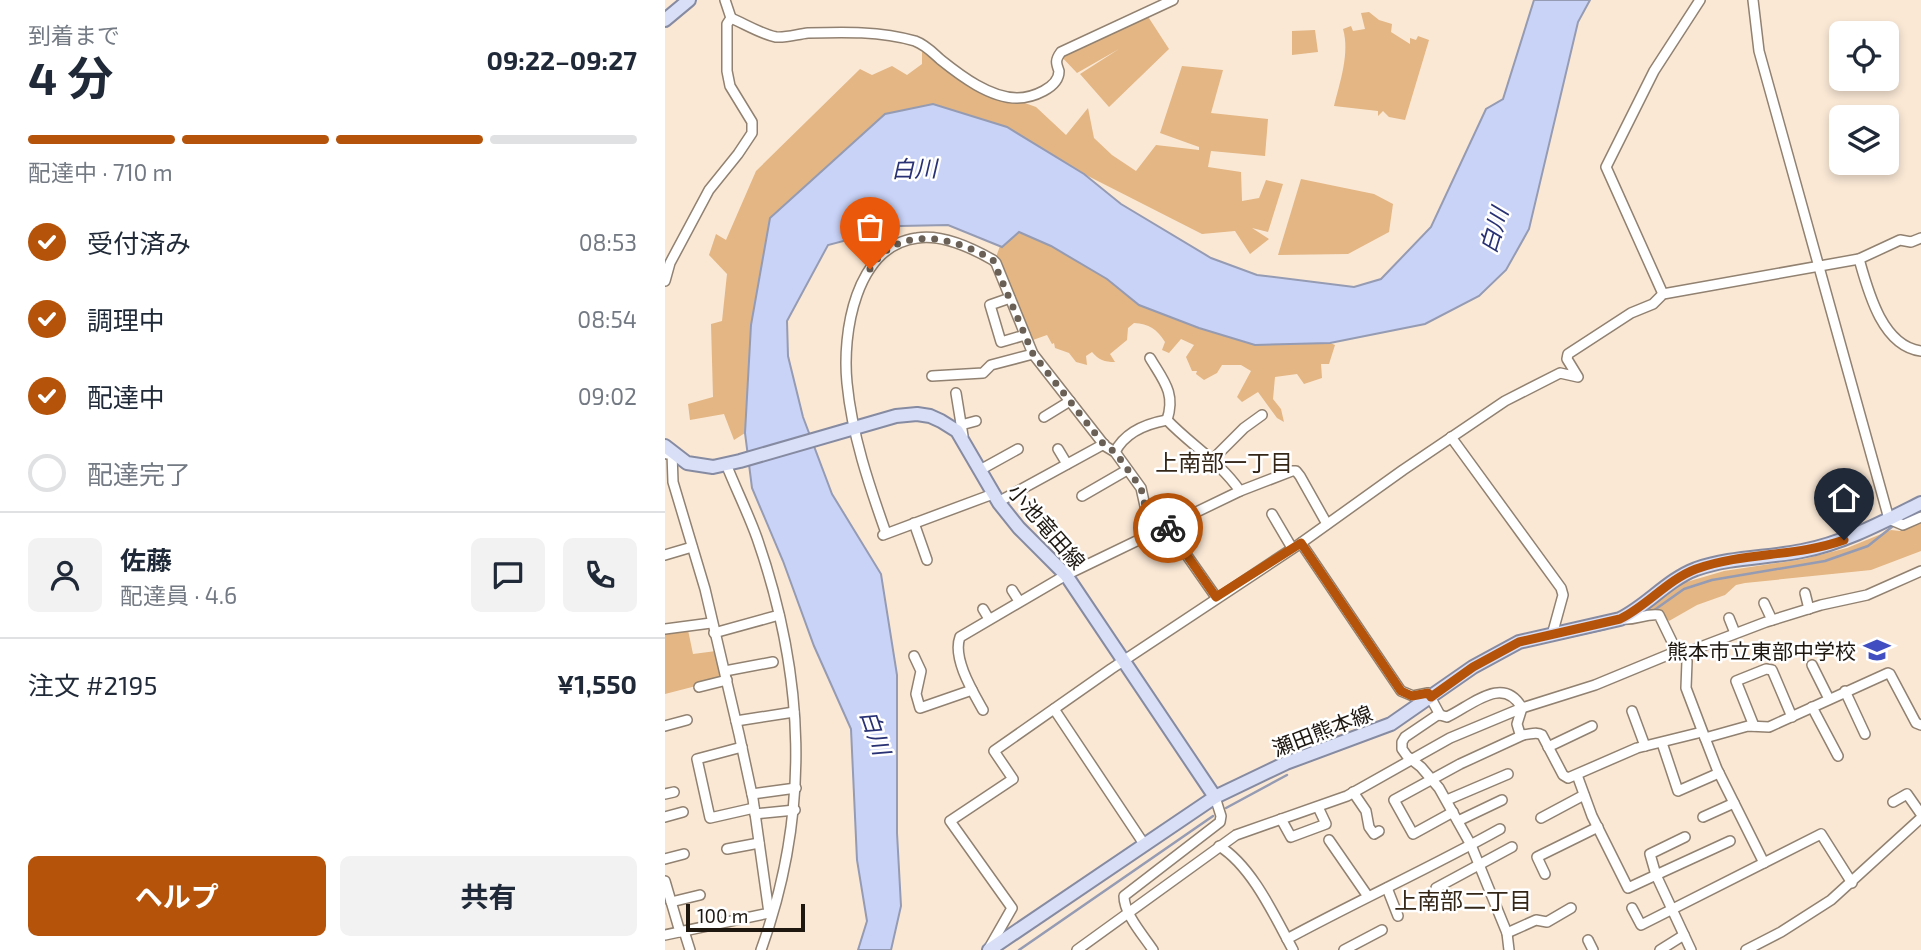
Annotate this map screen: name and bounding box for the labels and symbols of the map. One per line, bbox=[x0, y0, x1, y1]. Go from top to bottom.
water label: 白川 bbox=[891, 154, 940, 182]
pin bbox=[840, 197, 900, 269]
water label: 白川 bbox=[1473, 201, 1514, 256]
district label: 上南部一丁目 bbox=[1155, 448, 1293, 476]
pin bbox=[1814, 468, 1874, 540]
street label: 小池竜田線 bbox=[1003, 478, 1091, 574]
courier bbox=[1133, 493, 1203, 563]
school or university icon: 熊本市立東部中学校 bbox=[1862, 635, 1892, 665]
place label: 熊本市立東部中学校 bbox=[1667, 638, 1856, 663]
street label: 瀬田熊本線 bbox=[1269, 700, 1375, 760]
water label: 白川 bbox=[855, 706, 898, 761]
district label: 上南部二丁目 bbox=[1394, 886, 1532, 914]
scale bar bbox=[686, 901, 805, 933]

